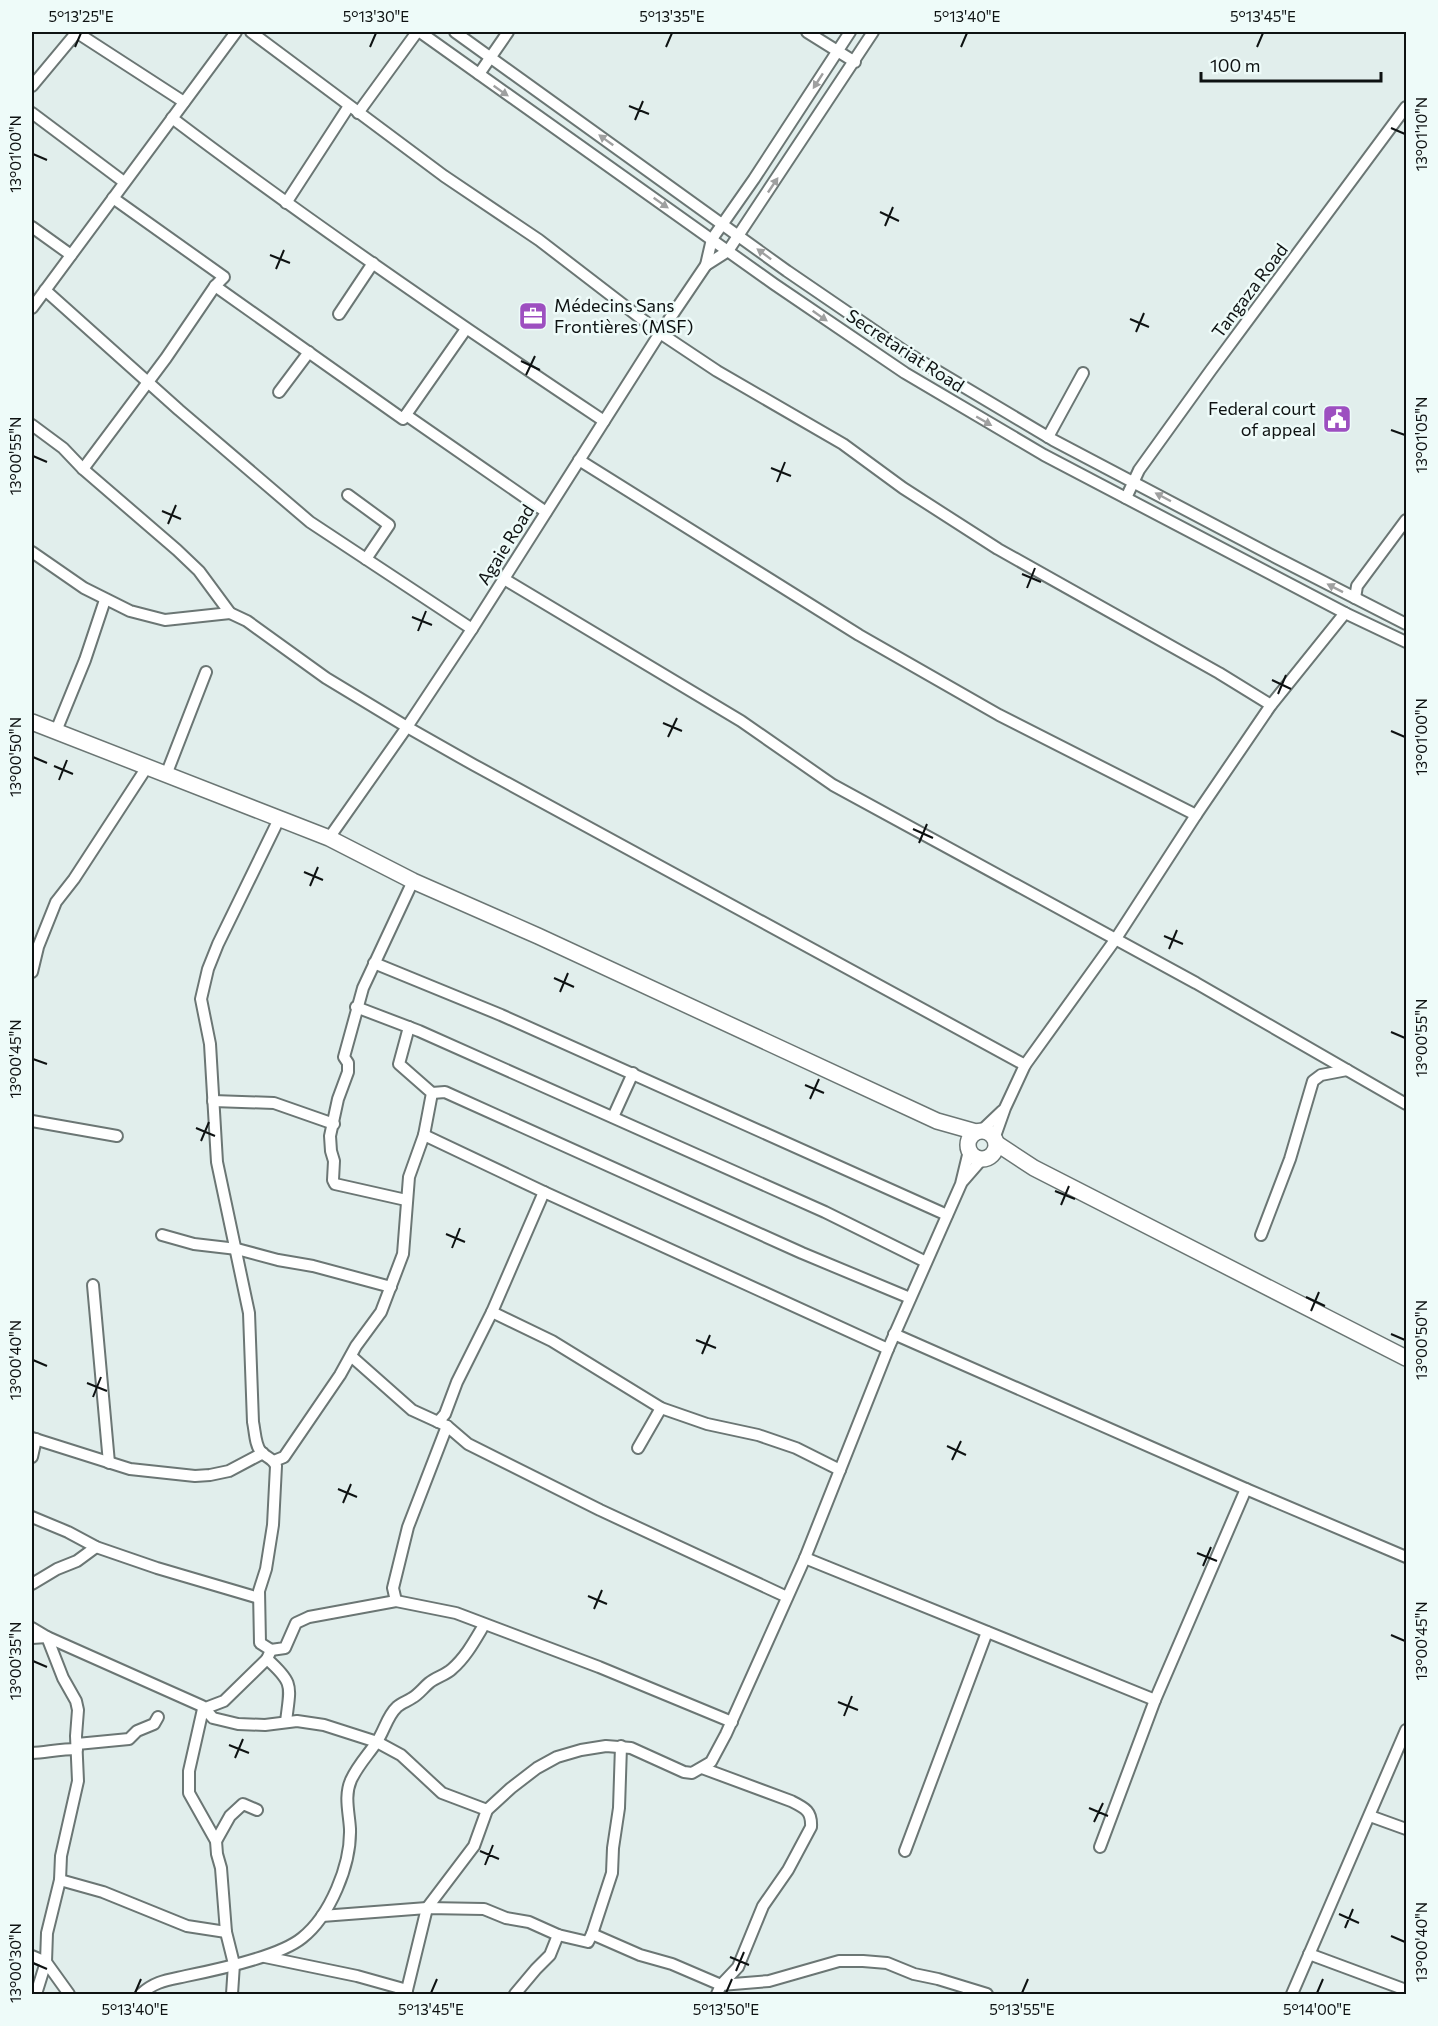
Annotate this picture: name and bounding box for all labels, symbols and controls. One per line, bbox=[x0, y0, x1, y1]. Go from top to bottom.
text: 5°13'25"E bbox=[48, 7, 114, 25]
text: 5°13'30"E bbox=[343, 7, 409, 25]
text: 5°13'35"E bbox=[639, 7, 705, 25]
text: 5°13'40"E bbox=[934, 7, 1001, 25]
text: 5°13'45"E bbox=[1230, 7, 1296, 25]
scale bar bbox=[1201, 45, 1381, 83]
text: 100 m bbox=[1210, 54, 1260, 76]
one-way arrow bbox=[813, 73, 824, 89]
one-way arrow bbox=[493, 85, 509, 97]
text: 13°01'10"N bbox=[1412, 97, 1430, 171]
text: 13°01'00"N bbox=[6, 115, 24, 193]
one-way arrow bbox=[598, 134, 614, 146]
one-way arrow bbox=[767, 176, 778, 193]
one-way arrow bbox=[652, 197, 668, 209]
street label: Tangaza Road bbox=[1207, 239, 1292, 342]
one-way arrow bbox=[757, 248, 772, 260]
place label: Médecins Sans Frontières (MSF) bbox=[554, 294, 694, 337]
office icon: Médecins Sans Frontières (MSF) bbox=[517, 300, 549, 332]
street label: Secretariat Road bbox=[842, 304, 969, 396]
one-way arrow bbox=[811, 310, 827, 322]
place label: Federal court of appeal bbox=[1208, 397, 1316, 440]
text: 13°01'05"N bbox=[1412, 397, 1430, 473]
public building icon: Federal court of appeal bbox=[1321, 403, 1353, 435]
one-way arrow bbox=[976, 416, 993, 426]
text: 13°00'55"N bbox=[6, 417, 24, 495]
one-way arrow bbox=[1154, 492, 1171, 502]
street label: Agaie Road bbox=[472, 500, 539, 589]
one-way arrow bbox=[1327, 584, 1344, 593]
text: 13°01'00"N bbox=[1412, 698, 1430, 776]
text: 13°00'50"N bbox=[6, 717, 24, 797]
text: 13°00'55"N bbox=[1412, 999, 1430, 1077]
text: 13°00'45"N bbox=[6, 1019, 24, 1099]
text: 13°00'50"N bbox=[1412, 1300, 1430, 1380]
text: 13°00'40"N bbox=[6, 1320, 24, 1400]
text: 13°00'45"N bbox=[1412, 1601, 1430, 1681]
text: 13°00'35"N bbox=[6, 1622, 24, 1700]
text: 13°00'40"N bbox=[1412, 1902, 1430, 1982]
text: 13°00'30"N bbox=[6, 1923, 24, 2003]
text: 5°13'40"E bbox=[102, 2000, 169, 2018]
text: 5°13'45"E bbox=[398, 2000, 464, 2018]
text: 5°13'50"E bbox=[693, 2000, 759, 2018]
text: 5°13'55"E bbox=[989, 2000, 1055, 2018]
text: 5°14'00"E bbox=[1283, 2000, 1351, 2018]

